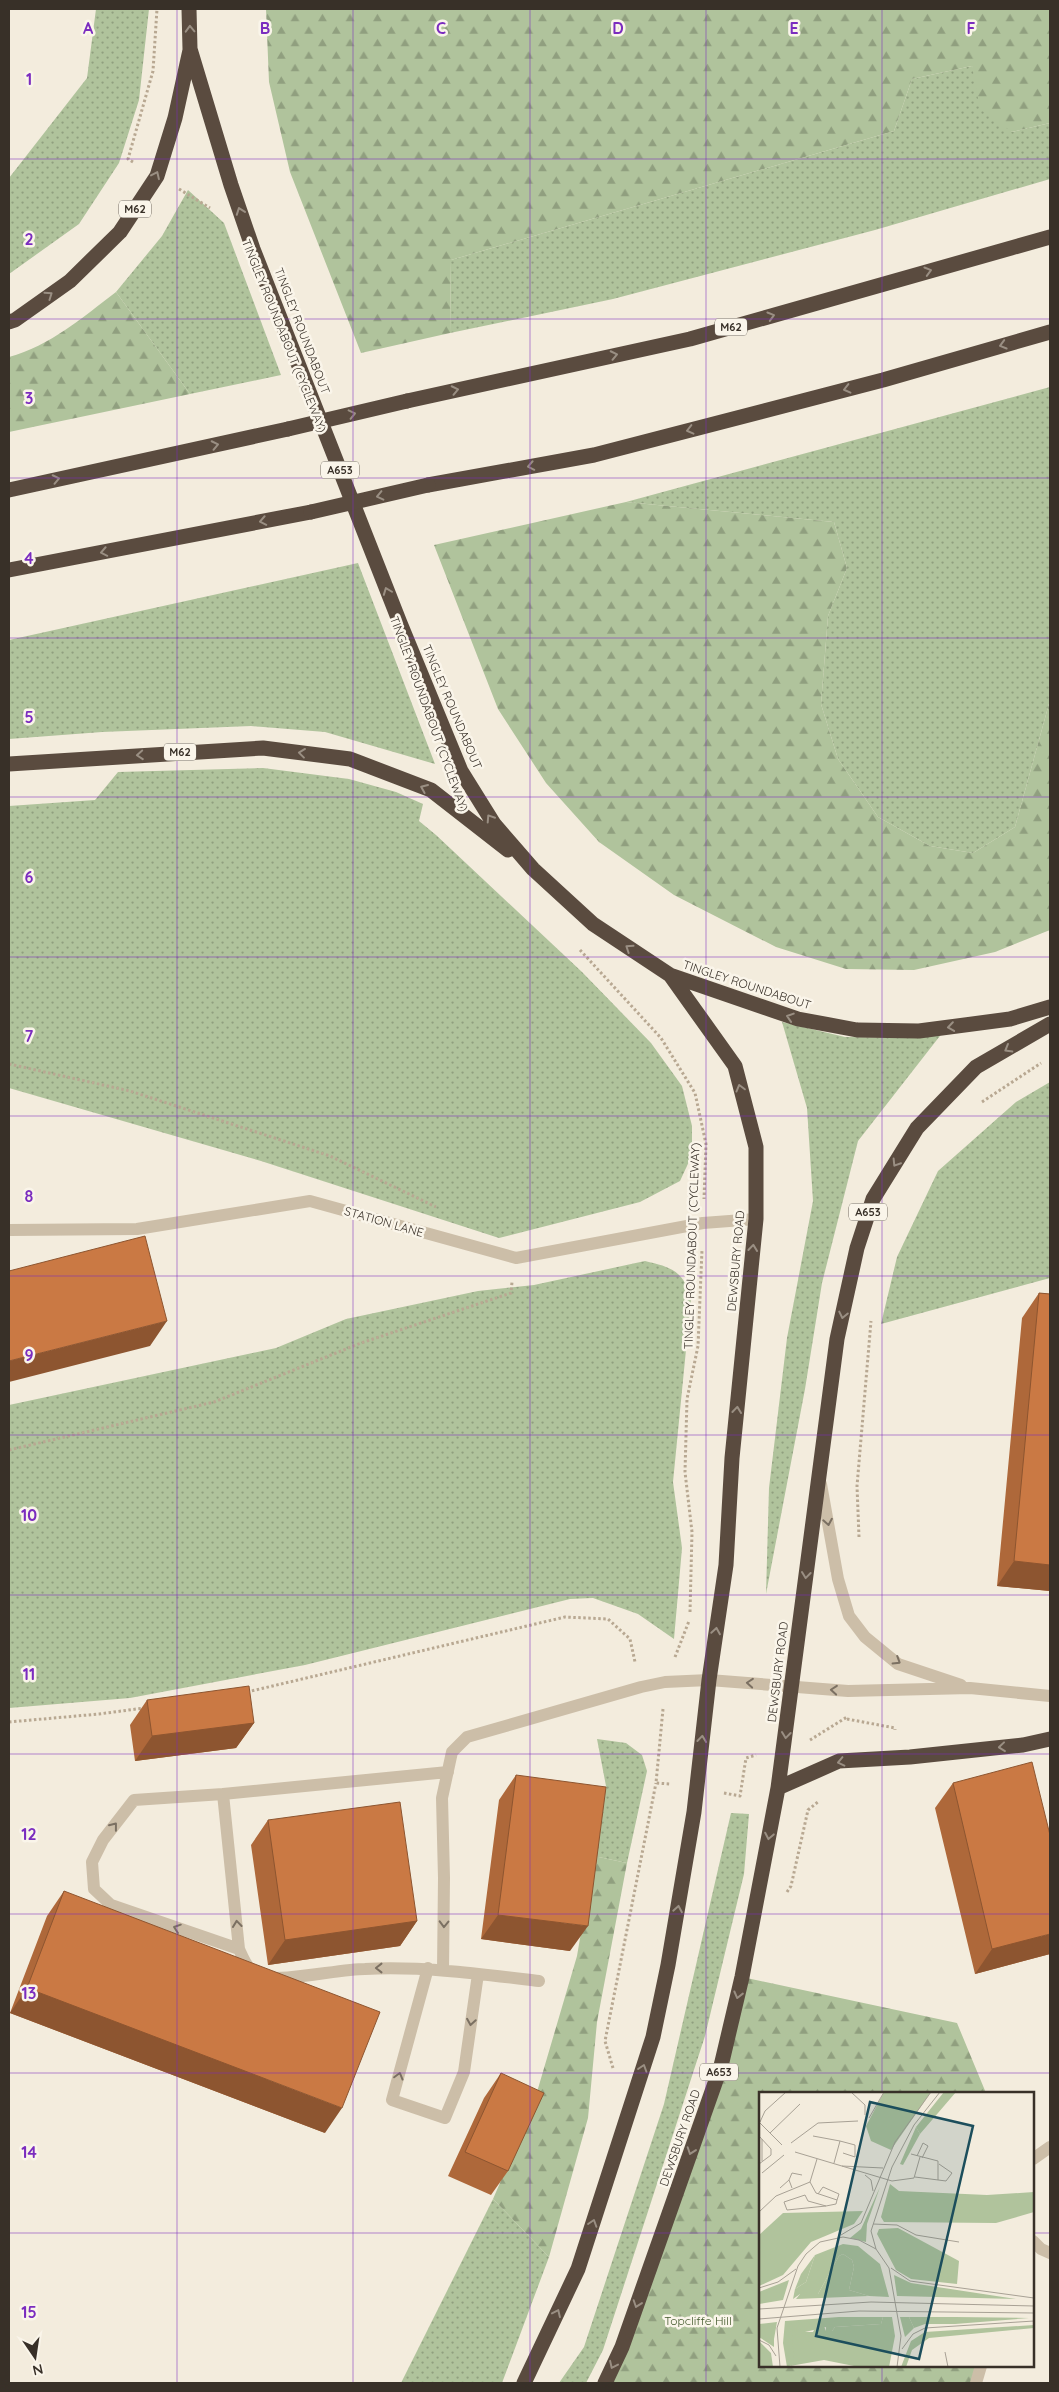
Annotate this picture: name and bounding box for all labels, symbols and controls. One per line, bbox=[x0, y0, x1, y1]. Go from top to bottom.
text: A bbox=[83, 18, 94, 38]
text: B bbox=[260, 18, 270, 38]
text: C bbox=[436, 18, 446, 38]
text: D bbox=[612, 18, 624, 38]
text: E bbox=[789, 18, 799, 38]
text: F bbox=[967, 18, 976, 38]
one-way arrow bbox=[184, 25, 195, 33]
text: 1 bbox=[26, 69, 32, 89]
one-way arrow bbox=[150, 171, 160, 180]
road number: M62 bbox=[119, 200, 151, 218]
one-way arrow bbox=[236, 207, 246, 216]
text: 2 bbox=[24, 229, 34, 249]
street label: TINGLEY ROUNDABOUT (CYCLEWAY) bbox=[239, 237, 330, 435]
street label: TINGLEY ROUNDABOUT bbox=[271, 266, 333, 396]
one-way arrow bbox=[923, 267, 931, 277]
one-way arrow bbox=[44, 292, 53, 301]
one-way arrow bbox=[767, 311, 775, 321]
road number: M62 bbox=[715, 318, 747, 336]
one-way arrow bbox=[1000, 340, 1008, 350]
one-way arrow bbox=[609, 351, 618, 361]
one-way arrow bbox=[844, 384, 852, 394]
one-way arrow bbox=[451, 385, 459, 396]
text: 3 bbox=[25, 388, 33, 408]
one-way arrow bbox=[348, 409, 357, 420]
one-way arrow bbox=[685, 424, 694, 435]
one-way arrow bbox=[211, 440, 220, 451]
one-way arrow bbox=[527, 461, 536, 471]
road number: A653 bbox=[321, 462, 359, 478]
one-way arrow bbox=[52, 474, 61, 485]
one-way arrow bbox=[376, 490, 385, 501]
one-way arrow bbox=[259, 515, 268, 526]
one-way arrow bbox=[99, 546, 108, 557]
text: 4 bbox=[24, 548, 34, 568]
one-way arrow bbox=[383, 587, 393, 596]
street label: TINGLEY ROUNDABOUT (CYCLEWAY) bbox=[387, 614, 472, 814]
street label: TINGLEY ROUNDABOUT bbox=[419, 642, 486, 771]
text: 5 bbox=[24, 707, 34, 727]
road number: M62 bbox=[164, 744, 196, 760]
one-way arrow bbox=[297, 748, 305, 759]
one-way arrow bbox=[135, 749, 143, 760]
one-way arrow bbox=[420, 783, 429, 794]
one-way arrow bbox=[487, 814, 497, 823]
text: 6 bbox=[25, 867, 34, 887]
one-way arrow bbox=[625, 945, 635, 954]
street label: TINGLEY ROUNDABOUT bbox=[681, 957, 813, 1012]
one-way arrow bbox=[787, 1013, 795, 1023]
one-way arrow bbox=[947, 1021, 955, 1032]
text: 7 bbox=[25, 1026, 34, 1046]
one-way arrow bbox=[1004, 1042, 1013, 1052]
one-way arrow bbox=[736, 1084, 746, 1092]
street label: TINGLEY ROUNDABOUT (CYCLEWAY) bbox=[680, 1142, 703, 1350]
one-way arrow bbox=[892, 1157, 902, 1166]
text: 8 bbox=[25, 1186, 34, 1206]
street label: STATION LANE bbox=[343, 1203, 426, 1240]
road number: A653 bbox=[849, 1204, 887, 1220]
street label: DEWSBURY ROAD bbox=[724, 1210, 747, 1312]
one-way arrow bbox=[747, 1244, 758, 1252]
one-way arrow bbox=[838, 1310, 848, 1319]
text: 9 bbox=[24, 1345, 34, 1365]
one-way arrow bbox=[731, 1405, 742, 1413]
text: 10 bbox=[21, 1505, 37, 1525]
one-way arrow bbox=[822, 1518, 832, 1527]
one-way arrow bbox=[801, 1571, 812, 1579]
street label: DEWSBURY ROAD bbox=[764, 1620, 791, 1723]
one-way arrow bbox=[710, 1627, 720, 1636]
one-way arrow bbox=[891, 1655, 900, 1665]
text: 11 bbox=[23, 1664, 35, 1684]
one-way arrow bbox=[746, 1678, 754, 1689]
one-way arrow bbox=[829, 1685, 837, 1696]
one-way arrow bbox=[781, 1731, 792, 1739]
one-way arrow bbox=[696, 1735, 707, 1743]
one-way arrow bbox=[998, 1741, 1006, 1752]
one-way arrow bbox=[836, 1756, 845, 1767]
one-way arrow bbox=[108, 1823, 116, 1832]
text: 12 bbox=[21, 1824, 37, 1844]
one-way arrow bbox=[764, 1831, 775, 1840]
one-way arrow bbox=[672, 1905, 682, 1914]
one-way arrow bbox=[231, 1920, 242, 1928]
one-way arrow bbox=[439, 1920, 449, 1928]
one-way arrow bbox=[173, 1924, 181, 1934]
one-way arrow bbox=[375, 1963, 382, 1973]
text: 13 bbox=[22, 1983, 36, 2003]
one-way arrow bbox=[733, 1991, 744, 2000]
one-way arrow bbox=[467, 2018, 477, 2027]
one-way arrow bbox=[637, 2064, 647, 2072]
road number: A653 bbox=[700, 2064, 738, 2080]
one-way arrow bbox=[393, 2072, 404, 2081]
street label: DEWSBURY ROAD bbox=[656, 2087, 703, 2188]
inset map bbox=[759, 2092, 1034, 2367]
text: 14 bbox=[21, 2142, 37, 2162]
one-way arrow bbox=[687, 2146, 697, 2154]
one-way arrow bbox=[587, 2219, 597, 2227]
one-way arrow bbox=[633, 2299, 643, 2308]
text: 15 bbox=[21, 2302, 37, 2322]
one-way arrow bbox=[551, 2309, 562, 2318]
park label: Topcliffe Hill bbox=[664, 2313, 732, 2328]
north arrow bbox=[10, 2332, 60, 2382]
text: N bbox=[31, 2360, 45, 2380]
one-way arrow bbox=[609, 2360, 619, 2369]

